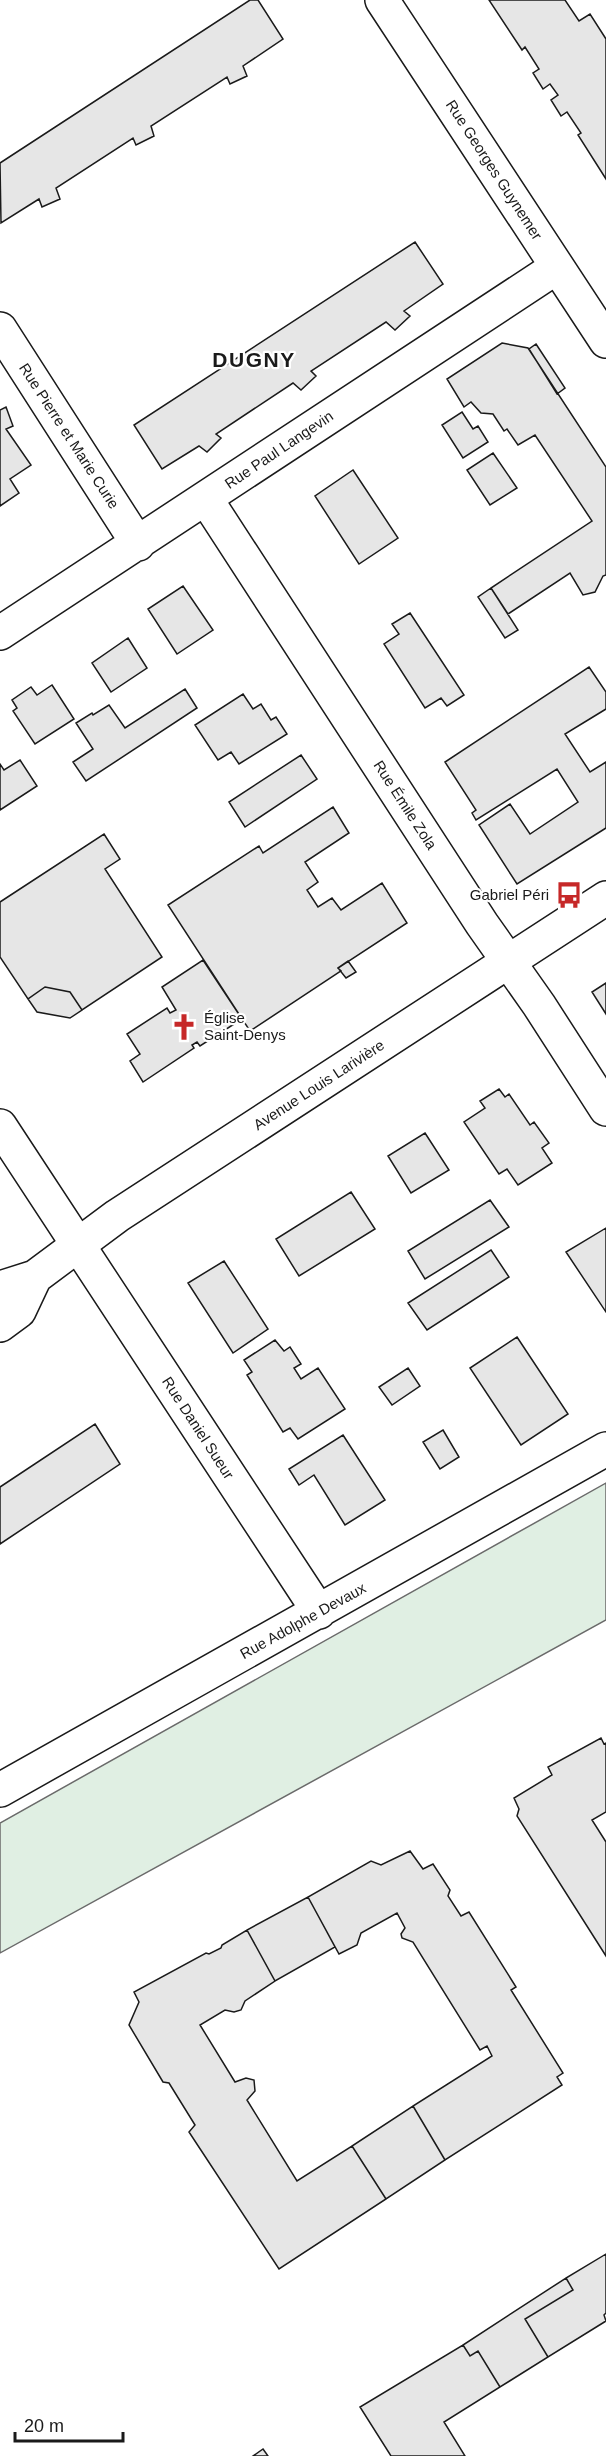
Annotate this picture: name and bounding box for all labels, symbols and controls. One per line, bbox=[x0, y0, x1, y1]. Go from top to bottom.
street label: Rue Georges Guynemer bbox=[443, 97, 546, 243]
district label: DUGNY bbox=[212, 348, 296, 371]
street label: Rue Pierre et Marie Curie bbox=[16, 360, 123, 512]
street label: Rue Paul Langevin bbox=[221, 407, 336, 492]
street label: Rue Émile Zola bbox=[370, 757, 441, 853]
bus stop icon: Gabriel Péri bbox=[554, 880, 584, 910]
place label: Gabriel Péri bbox=[470, 886, 549, 903]
place label: Église Saint-Denys bbox=[204, 1009, 286, 1043]
church icon: Église Saint-Denys bbox=[169, 1012, 199, 1042]
street label: Avenue Louis Larivière bbox=[250, 1036, 387, 1133]
street label: Rue Daniel Sueur bbox=[159, 1373, 238, 1482]
street label: Rue Adolphe Devaux bbox=[237, 1579, 369, 1662]
scale bar bbox=[15, 2405, 123, 2443]
text: 20 m bbox=[24, 2416, 64, 2436]

